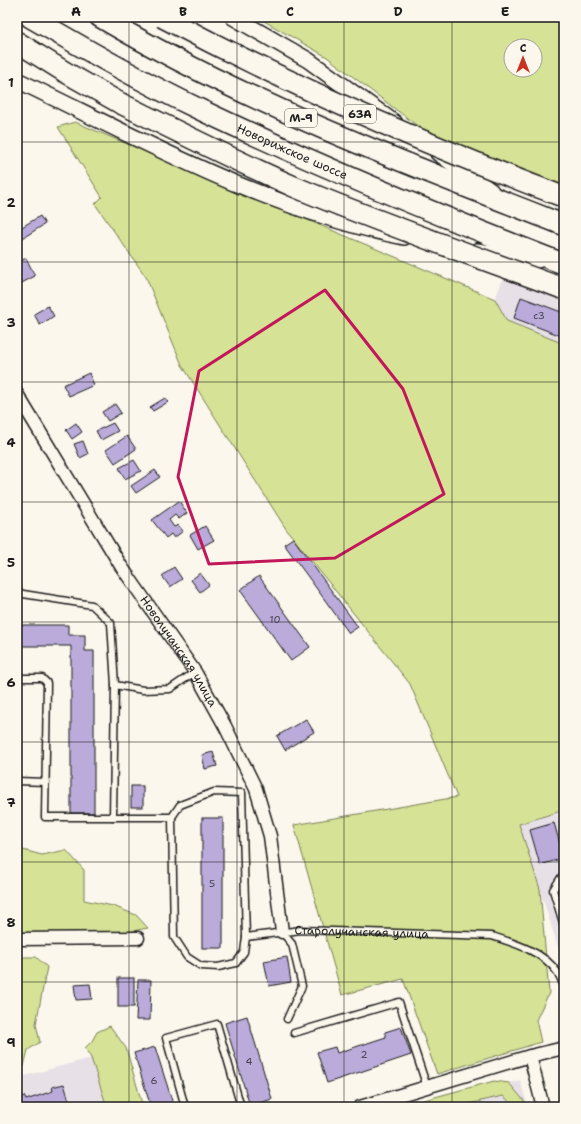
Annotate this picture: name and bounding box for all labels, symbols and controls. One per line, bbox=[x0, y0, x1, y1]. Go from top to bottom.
text: A bbox=[71, 3, 81, 20]
text: B bbox=[179, 3, 187, 20]
text: C bbox=[286, 3, 294, 20]
text: D bbox=[393, 3, 403, 20]
text: E bbox=[501, 3, 510, 20]
north arrow bbox=[503, 38, 543, 78]
text: С bbox=[520, 41, 527, 56]
text: 1 bbox=[8, 74, 14, 91]
road number: 63A bbox=[344, 105, 376, 123]
road number: М-9 bbox=[285, 109, 317, 127]
street label: Новорижское шоссе bbox=[234, 120, 350, 183]
text: 2 bbox=[6, 194, 16, 211]
house number: с3 bbox=[533, 309, 545, 322]
text: 3 bbox=[6, 314, 16, 331]
text: 4 bbox=[6, 434, 16, 451]
text: 5 bbox=[7, 554, 15, 571]
street label: Новолучанская улица bbox=[136, 593, 221, 710]
house number: 10 bbox=[270, 613, 280, 626]
text: 6 bbox=[6, 674, 16, 691]
text: 7 bbox=[6, 794, 16, 811]
house number: 5 bbox=[209, 877, 215, 890]
text: 8 bbox=[6, 914, 16, 931]
street label: Старолучанская улица bbox=[294, 922, 430, 942]
text: 9 bbox=[6, 1034, 16, 1051]
house number: 2 bbox=[361, 1048, 368, 1061]
house number: 4 bbox=[246, 1055, 253, 1068]
house number: 6 bbox=[151, 1074, 158, 1087]

